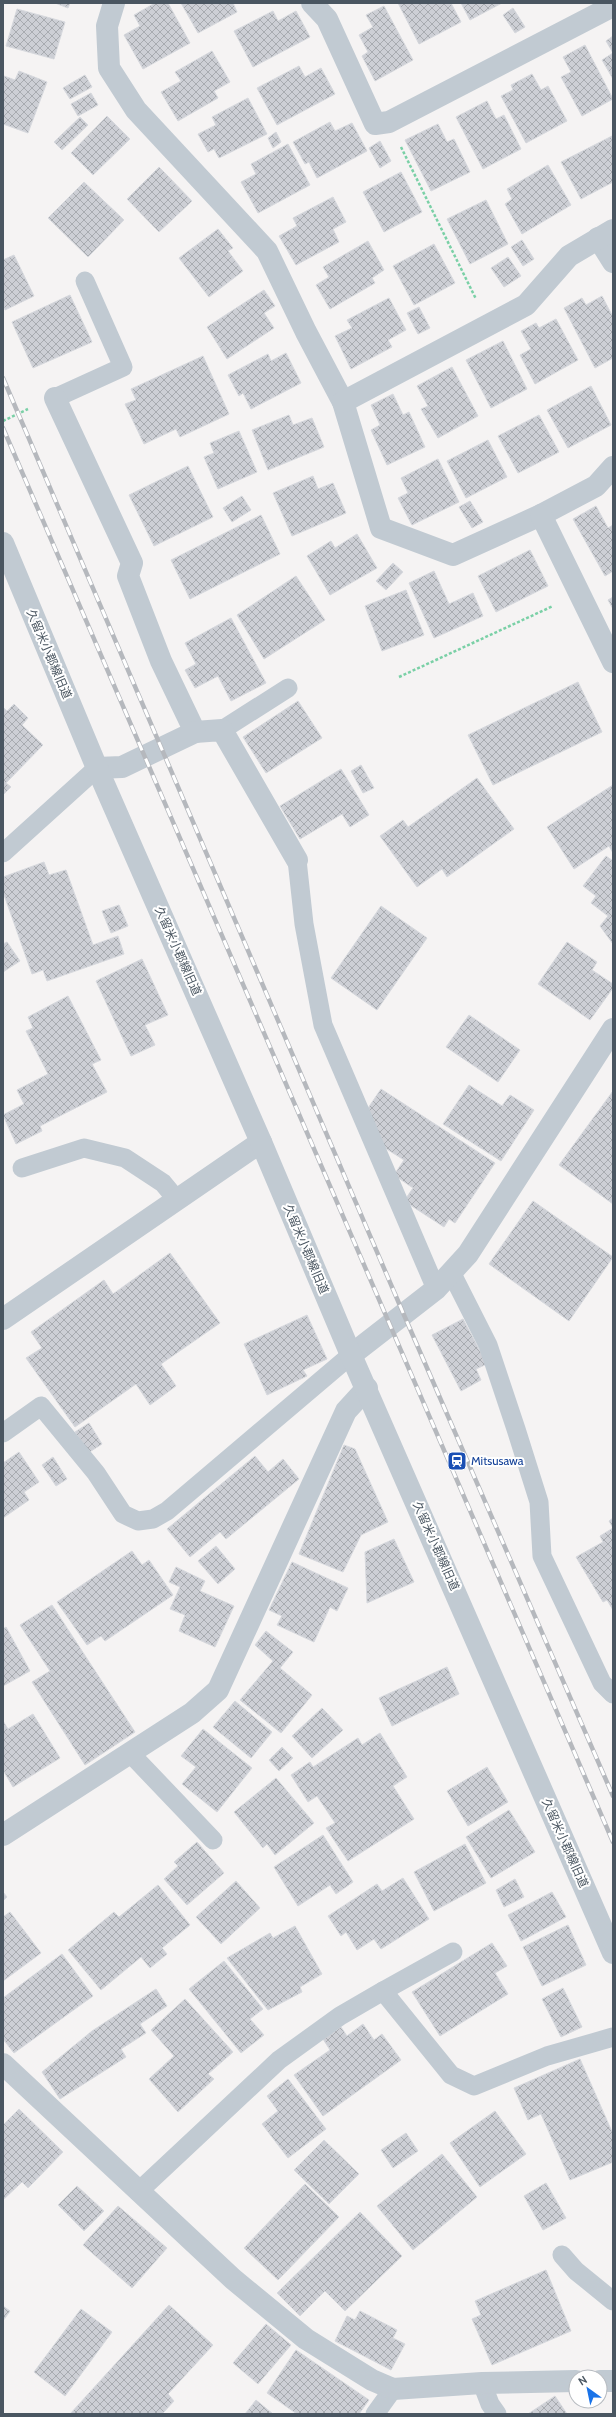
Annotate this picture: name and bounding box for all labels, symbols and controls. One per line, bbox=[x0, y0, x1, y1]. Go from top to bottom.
street label: 久留米小郡線旧道 bbox=[24, 607, 75, 701]
street label: 久留米小郡線旧道 bbox=[152, 904, 205, 998]
street label: 久留米小郡線旧道 bbox=[281, 1202, 332, 1296]
station icon: Mitsusawa bbox=[446, 1450, 468, 1472]
place label: Mitsusawa bbox=[471, 1453, 524, 1468]
street label: 久留米小郡線旧道 bbox=[410, 1499, 463, 1593]
street label: 久留米小郡線旧道 bbox=[539, 1796, 592, 1890]
north arrow bbox=[568, 2369, 608, 2409]
text: N bbox=[575, 2373, 590, 2389]

